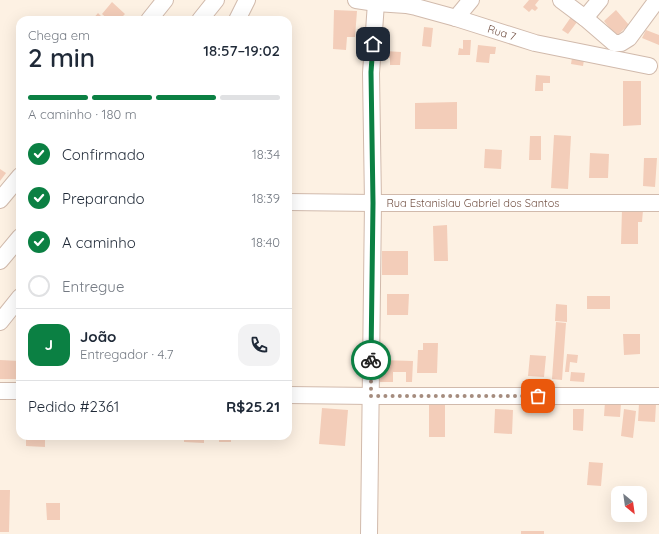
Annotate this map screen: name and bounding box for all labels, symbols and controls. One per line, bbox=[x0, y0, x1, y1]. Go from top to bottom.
street label: Rua 7 bbox=[486, 21, 518, 44]
text: Chega em bbox=[28, 27, 90, 43]
pin bbox=[356, 27, 390, 61]
icon: home bbox=[362, 33, 384, 55]
text: 2 min bbox=[28, 41, 95, 74]
text: 18:57–19:02 bbox=[203, 41, 280, 60]
text: A caminho · 180 m bbox=[28, 106, 137, 122]
icon: check bbox=[28, 143, 50, 165]
text: Confirmado bbox=[62, 145, 145, 164]
text: 18:34 bbox=[252, 146, 280, 162]
icon: check bbox=[28, 187, 50, 209]
text: Preparando bbox=[62, 189, 145, 208]
text: 18:39 bbox=[252, 190, 280, 206]
street label: Rua Estanislau Gabriel dos Santos bbox=[386, 196, 560, 210]
icon: check bbox=[28, 231, 50, 253]
text: A caminho bbox=[62, 233, 136, 252]
text: 18:40 bbox=[251, 234, 280, 250]
text: Entregue bbox=[62, 277, 124, 296]
button: phone bbox=[238, 324, 280, 366]
text: João bbox=[80, 327, 116, 346]
text: J bbox=[45, 335, 53, 354]
courier bbox=[351, 340, 391, 380]
text: Entregador · 4.7 bbox=[80, 346, 173, 362]
icon: bike bbox=[360, 349, 382, 371]
pin bbox=[521, 379, 555, 413]
icon: bag bbox=[527, 385, 549, 407]
text: Pedido #2361 bbox=[28, 397, 119, 416]
text: R$25.21 bbox=[226, 397, 280, 416]
north arrow bbox=[611, 486, 647, 522]
map controls bbox=[611, 486, 647, 522]

